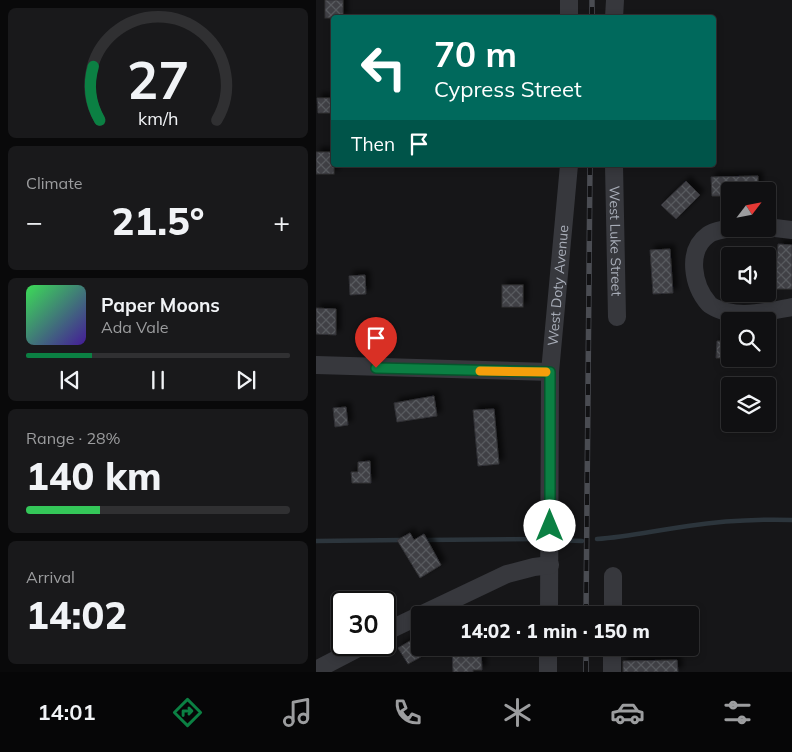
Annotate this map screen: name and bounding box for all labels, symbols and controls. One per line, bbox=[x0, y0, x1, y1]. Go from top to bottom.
text: 70 m bbox=[434, 32, 517, 76]
icon: left bbox=[351, 35, 416, 100]
text: 27 bbox=[127, 47, 189, 112]
text: Cypress Street bbox=[434, 75, 582, 103]
text: km/h bbox=[138, 107, 178, 129]
icon: arrive bbox=[405, 130, 433, 158]
text: Then bbox=[351, 132, 395, 156]
text: Climate bbox=[26, 173, 82, 193]
north arrow bbox=[721, 182, 776, 238]
map controls bbox=[721, 182, 776, 432]
street label: West Luke Street bbox=[605, 186, 626, 296]
text: 21.5° bbox=[112, 197, 204, 245]
text: − bbox=[26, 204, 43, 239]
text: + bbox=[273, 204, 290, 239]
street label: West Doty Avenue bbox=[543, 224, 572, 346]
button: sound bbox=[721, 247, 776, 302]
text: Paper Moons bbox=[101, 293, 220, 317]
button: search bbox=[721, 312, 776, 367]
text: Ada Vale bbox=[101, 317, 168, 337]
pin bbox=[355, 317, 397, 368]
icon: arrive bbox=[362, 324, 390, 352]
icon: previous bbox=[56, 366, 84, 394]
icon: pause bbox=[144, 366, 172, 394]
icon: next bbox=[232, 366, 260, 394]
button: layers bbox=[721, 377, 776, 432]
text: Range · 28% bbox=[26, 428, 121, 448]
text: 140 km bbox=[26, 452, 162, 500]
position arrow bbox=[523, 499, 575, 551]
text: Arrival bbox=[26, 567, 75, 587]
text: 14:02 bbox=[26, 591, 127, 639]
speed limit sign: 30 bbox=[331, 591, 396, 656]
text: 14:02 · 1 min · 150 m bbox=[460, 619, 650, 643]
icon: directions bbox=[170, 695, 205, 730]
icon: music bbox=[280, 695, 315, 730]
icon: phone bbox=[390, 695, 425, 730]
icon: climate bbox=[500, 695, 535, 730]
icon: car bbox=[610, 695, 645, 730]
icon: filters bbox=[720, 695, 755, 730]
text: 14:01 bbox=[37, 698, 96, 726]

